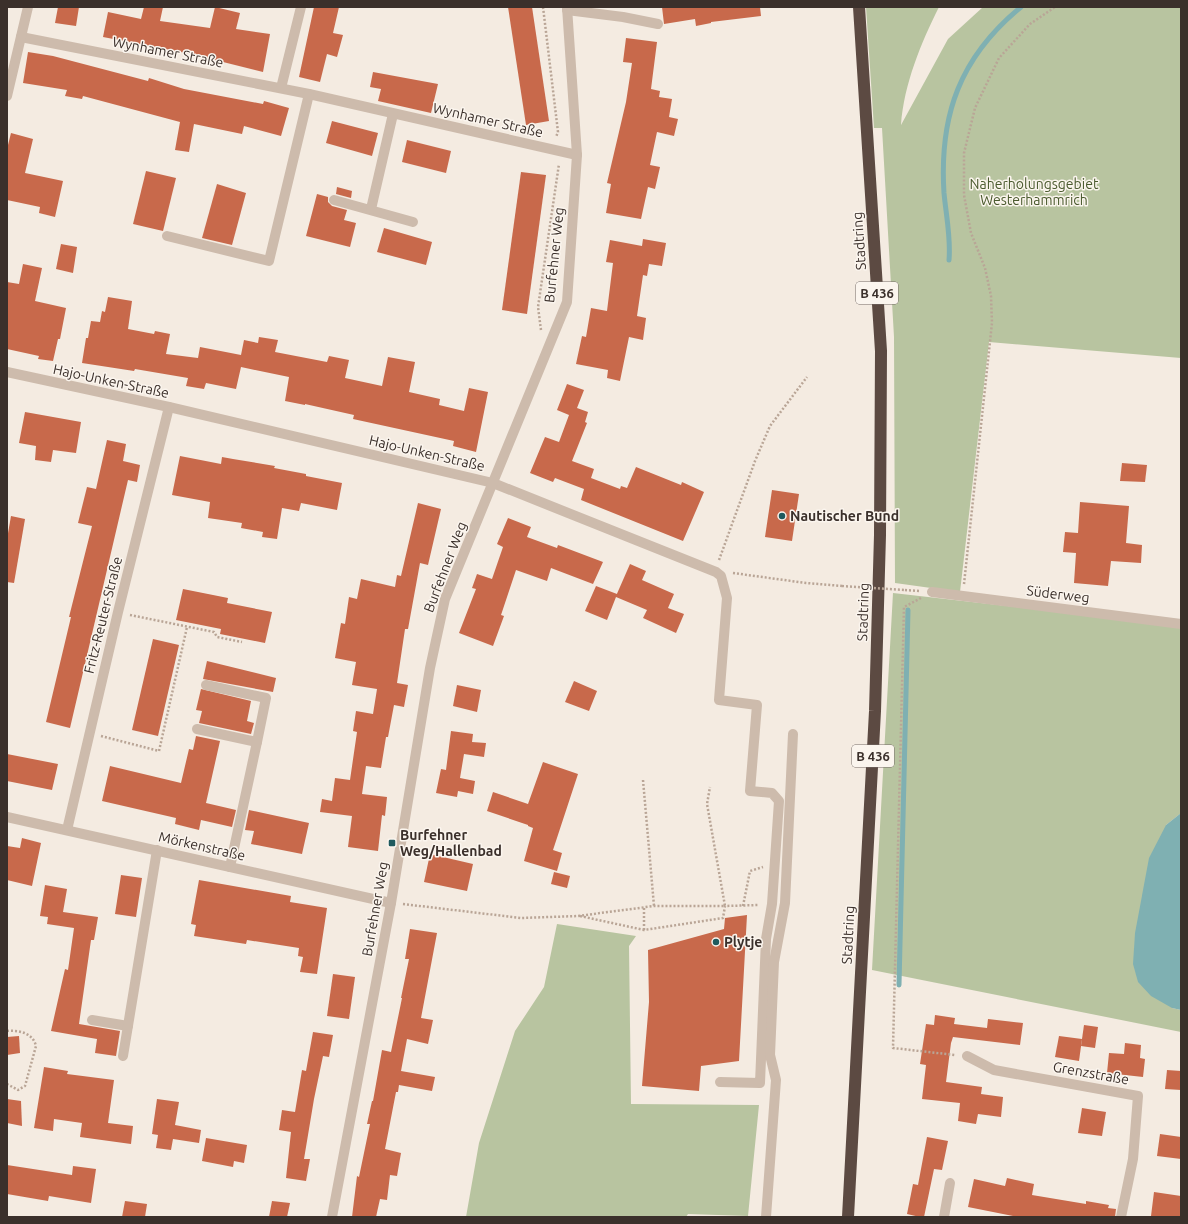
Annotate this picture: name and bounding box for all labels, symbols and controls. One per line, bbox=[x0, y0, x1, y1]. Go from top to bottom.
street label: Wynhamer Straße bbox=[111, 33, 225, 71]
street label: Wynhamer Straße bbox=[431, 100, 545, 140]
park label: Naherholungsgebiet Westerhammrich bbox=[970, 176, 1099, 208]
street label: Burfehner Weg bbox=[541, 206, 567, 304]
street label: Stadtring bbox=[849, 211, 869, 271]
road number: B 436 bbox=[856, 282, 898, 304]
street label: Hajo-Unken-Straße bbox=[51, 361, 171, 401]
street label: Hajo-Unken-Straße bbox=[368, 432, 486, 474]
place label: Nautischer Bund bbox=[790, 508, 899, 524]
marker: Nautischer Bund bbox=[777, 511, 787, 521]
street label: Burfehner Weg bbox=[420, 519, 470, 615]
street label: Fritz-Reuter-Straße bbox=[81, 555, 125, 675]
street label: Süderweg bbox=[1026, 582, 1090, 606]
street label: Stadtring bbox=[854, 583, 872, 641]
road number: B 436 bbox=[852, 745, 894, 767]
place label: Burfehner Weg/Hallenbad bbox=[400, 827, 502, 859]
street label: Mörkenstraße bbox=[157, 828, 247, 864]
marker: Burfehner Weg/Hallenbad bbox=[387, 838, 397, 848]
street label: Burfehner Weg bbox=[359, 860, 391, 958]
street label: Stadtring bbox=[838, 905, 858, 965]
place label: Plytje bbox=[724, 934, 762, 950]
marker: Plytje bbox=[711, 937, 721, 947]
street label: Grenzstraße bbox=[1052, 1058, 1130, 1088]

